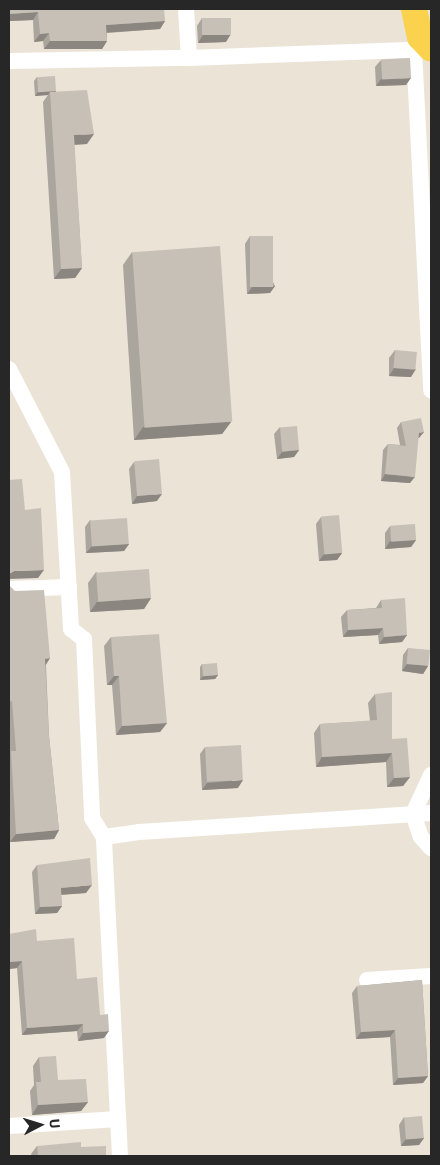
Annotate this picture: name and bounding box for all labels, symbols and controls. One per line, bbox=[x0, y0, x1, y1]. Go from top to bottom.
north arrow bbox=[15, 1100, 65, 1150]
text: U bbox=[47, 1118, 64, 1129]

